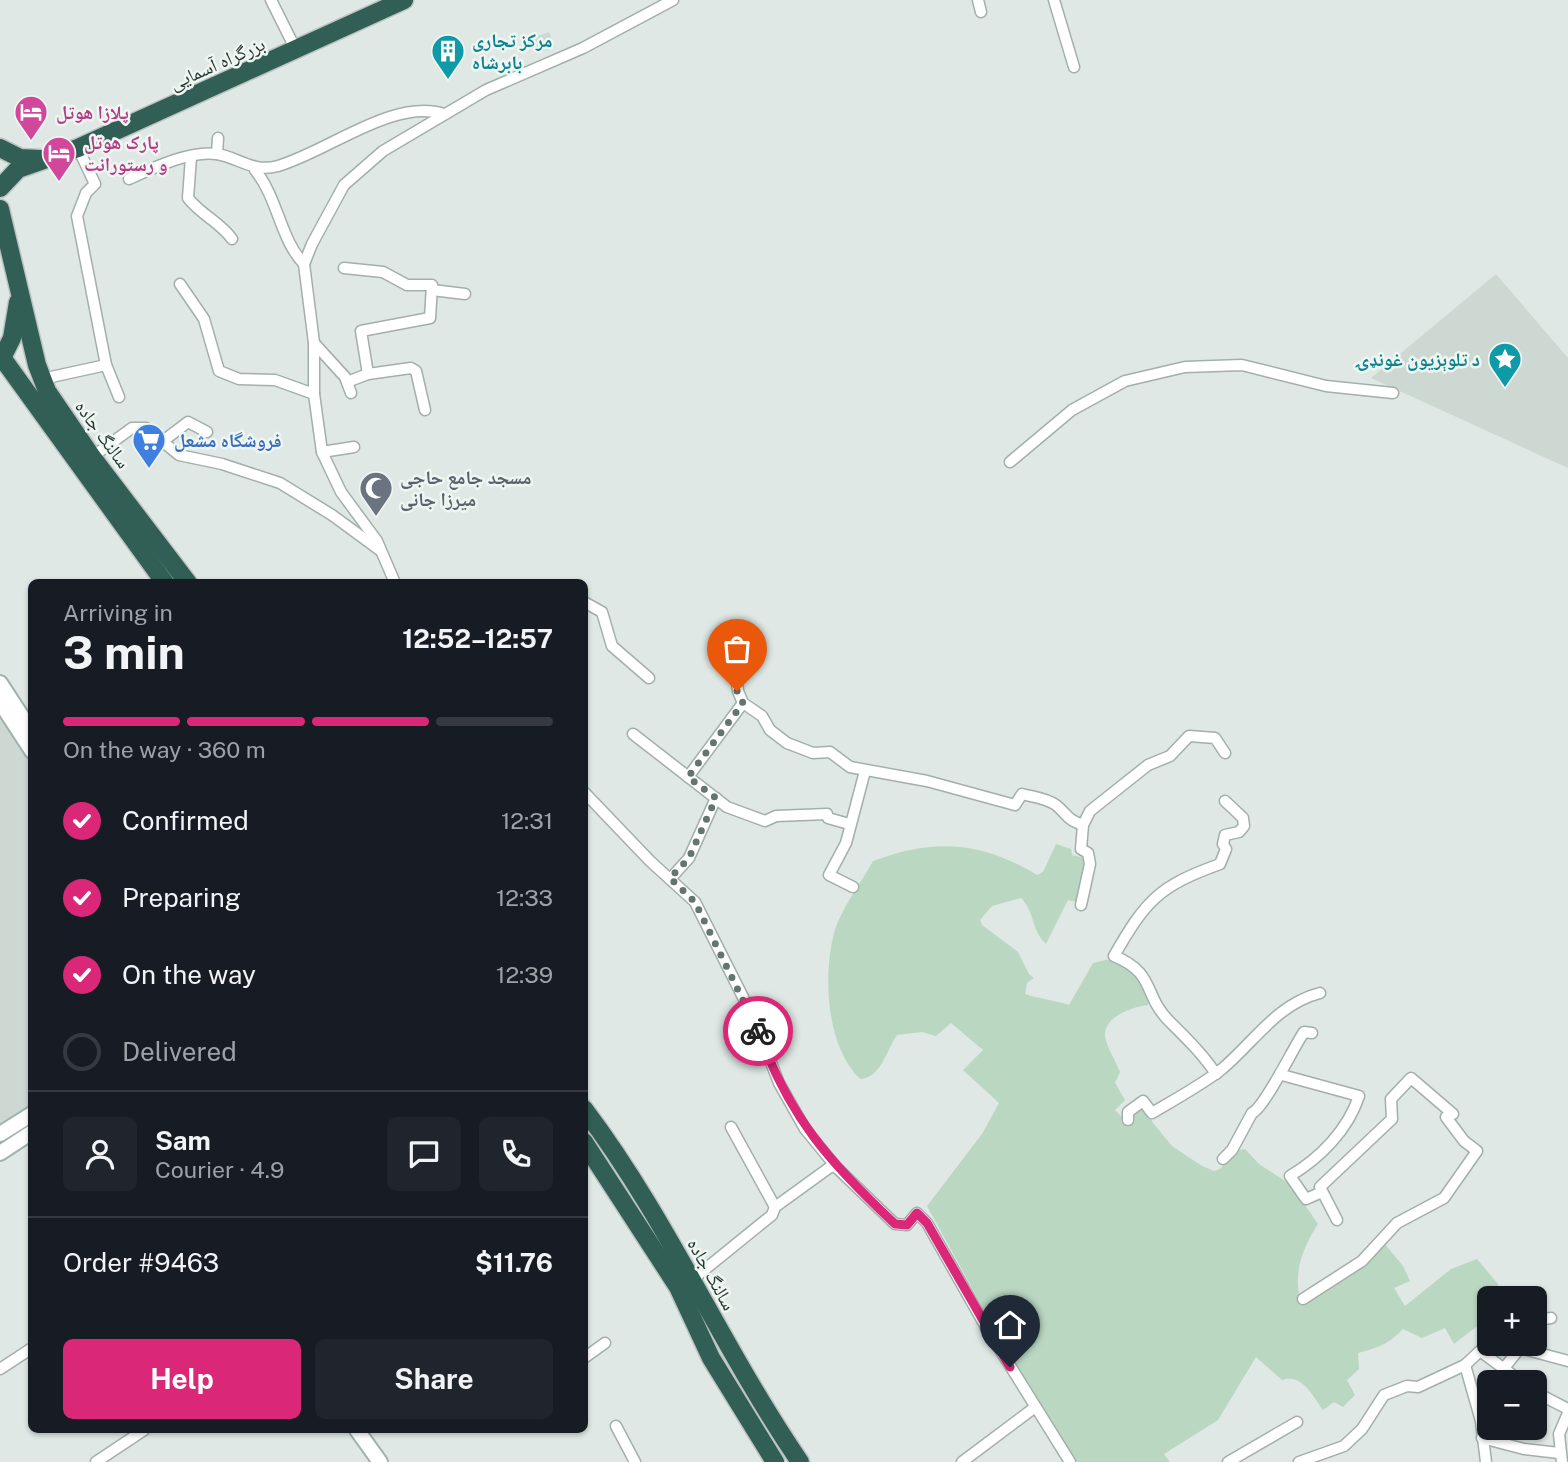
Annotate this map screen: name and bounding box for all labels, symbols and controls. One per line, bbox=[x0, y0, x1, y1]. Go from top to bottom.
place label: مرکز تجاری بابرشاه bbox=[472, 29, 552, 74]
street label: بزرگراه آسمایی bbox=[166, 32, 268, 95]
building icon: مرکز تجاری بابرشاه bbox=[429, 32, 467, 81]
hotel icon: پلازا هوتل bbox=[12, 93, 50, 142]
place label: پلازا هوتل bbox=[56, 101, 129, 124]
place label: پارک هوتل و رستورانت bbox=[84, 131, 168, 175]
hotel icon: پارک هوتل و رستورانت bbox=[40, 134, 78, 183]
place icon: د تلوېزیون غونډۍ bbox=[1486, 340, 1524, 389]
place label: د تلوېزیون غونډۍ bbox=[1355, 348, 1480, 372]
street label: سالنگ جاده bbox=[71, 396, 135, 472]
supermarket icon: فروشگاه مشعل bbox=[130, 421, 168, 470]
place label: فروشگاه مشعل bbox=[174, 429, 282, 452]
place label: مسجد جامع حاجی میرزا جانی bbox=[400, 466, 532, 511]
mosque icon: مسجد جامع حاجی میرزا جانی bbox=[357, 469, 395, 518]
text: Arriving in bbox=[63, 599, 173, 626]
pin bbox=[707, 619, 767, 691]
text: 12:52–12:57 bbox=[402, 623, 553, 654]
text: 3 min bbox=[63, 625, 185, 679]
icon: bag bbox=[718, 630, 756, 668]
text: On the way · 360 m bbox=[63, 736, 266, 763]
icon: check bbox=[63, 802, 101, 840]
text: Confirmed bbox=[122, 805, 249, 836]
text: 12:31 bbox=[501, 807, 553, 834]
icon: check bbox=[63, 879, 101, 917]
text: Preparing bbox=[122, 882, 241, 913]
text: 12:33 bbox=[496, 884, 553, 911]
icon: check bbox=[63, 956, 101, 994]
text: On the way bbox=[122, 959, 256, 990]
text: 12:39 bbox=[496, 961, 553, 988]
courier bbox=[723, 996, 793, 1066]
icon: bike bbox=[739, 1012, 777, 1050]
text: Delivered bbox=[122, 1036, 237, 1067]
button: person bbox=[63, 1117, 137, 1191]
button: chat bbox=[387, 1117, 461, 1191]
button: phone bbox=[479, 1117, 553, 1191]
text: Sam bbox=[155, 1125, 211, 1156]
text: Courier · 4.9 bbox=[155, 1156, 284, 1183]
street label: سالنگ جاده bbox=[683, 1234, 741, 1314]
text: Order #9463 bbox=[63, 1247, 219, 1278]
text: $11.76 bbox=[475, 1247, 553, 1278]
map controls bbox=[1477, 1286, 1547, 1440]
button: + bbox=[1477, 1286, 1547, 1356]
pin bbox=[980, 1295, 1040, 1367]
icon: home bbox=[991, 1306, 1029, 1344]
button: Help bbox=[63, 1339, 301, 1419]
button: Share bbox=[315, 1339, 553, 1419]
button: − bbox=[1477, 1370, 1547, 1440]

